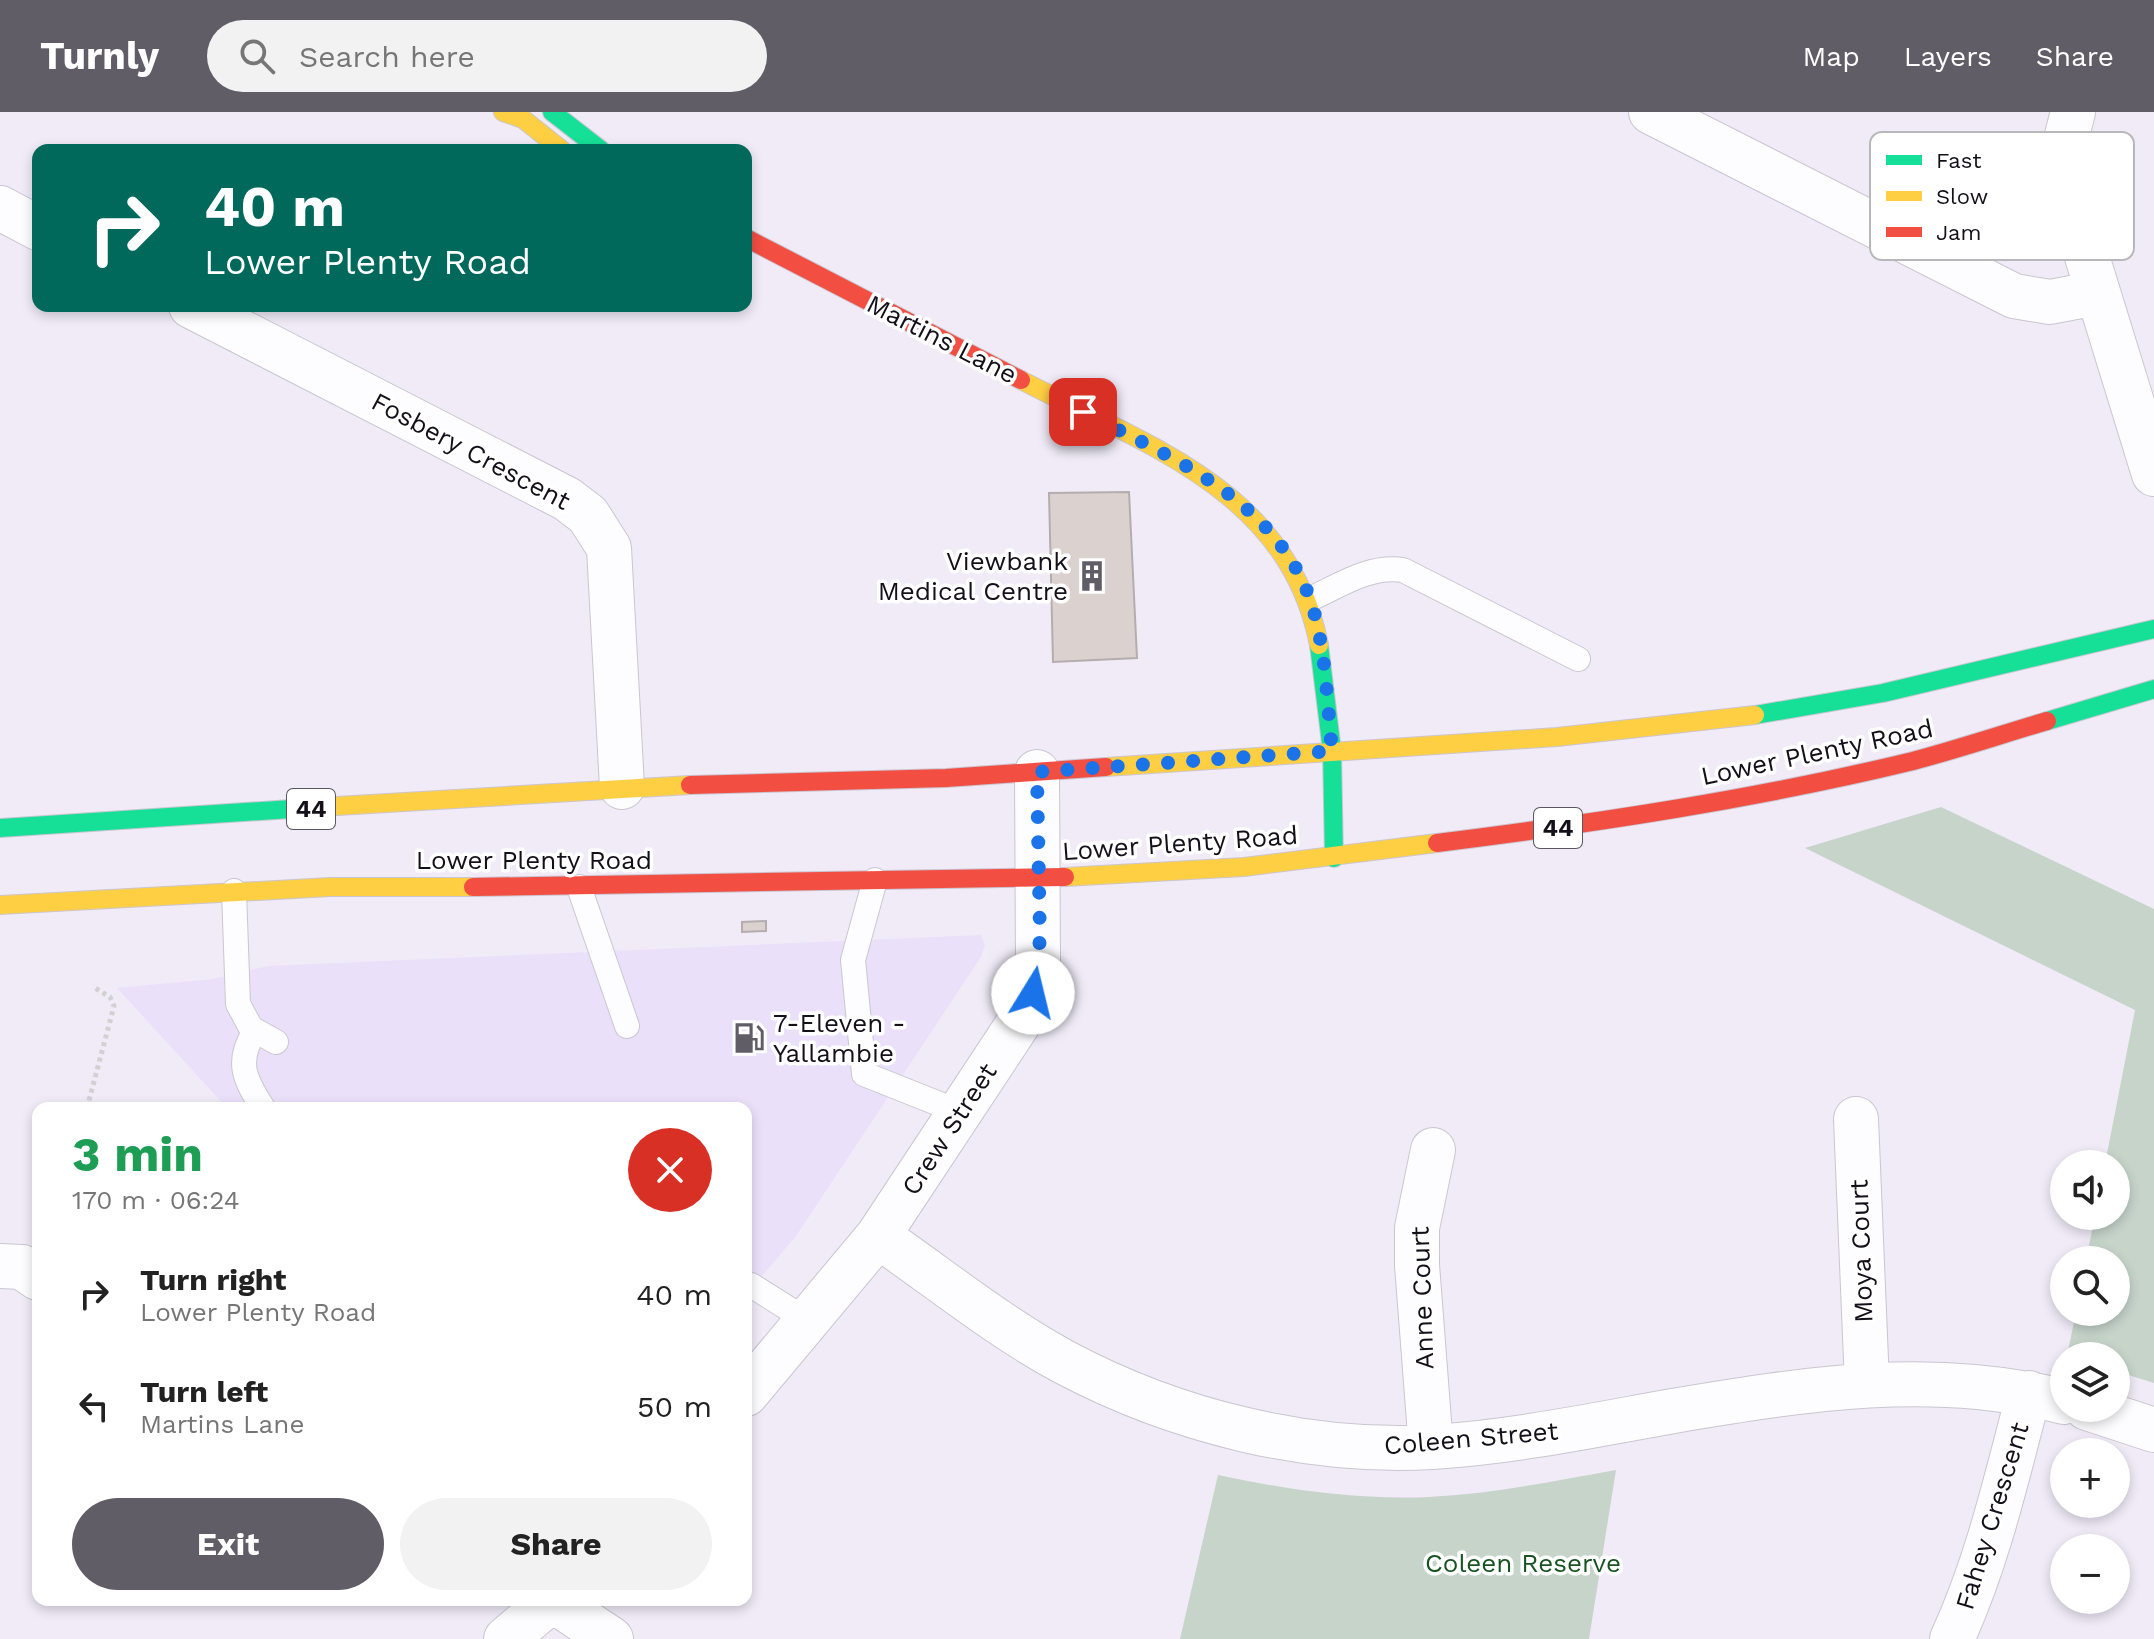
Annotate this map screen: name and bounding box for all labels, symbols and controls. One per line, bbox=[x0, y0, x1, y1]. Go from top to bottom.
search box bbox=[207, 20, 767, 92]
text: Turnly bbox=[40, 34, 159, 78]
icon: search bbox=[235, 34, 279, 78]
text: Search here bbox=[299, 39, 475, 74]
text: Map bbox=[1803, 40, 1860, 73]
text: Layers bbox=[1904, 40, 1992, 73]
text: Share bbox=[2036, 40, 2114, 73]
legend bbox=[1870, 132, 2134, 260]
text: Fast bbox=[1936, 148, 1982, 173]
text: 40 m bbox=[204, 174, 345, 240]
icon: right bbox=[72, 176, 176, 280]
text: Slow bbox=[1936, 184, 1988, 209]
text: Jam bbox=[1936, 220, 1981, 245]
text: Lower Plenty Road bbox=[204, 241, 531, 283]
street label: Martins Lane bbox=[862, 288, 1022, 390]
pin bbox=[1049, 378, 1117, 446]
street label: Fosbery Crescent bbox=[367, 386, 575, 516]
icon: arrive bbox=[1061, 390, 1105, 434]
place label: Viewbank Medical Centre bbox=[878, 546, 1068, 606]
building icon: Viewbank Medical Centre bbox=[1075, 559, 1109, 593]
street label: Lower Plenty Road bbox=[1698, 713, 1936, 791]
road number: 44 bbox=[287, 789, 335, 829]
road number: 44 bbox=[1534, 808, 1582, 848]
street label: Lower Plenty Road bbox=[1061, 820, 1299, 866]
street label: Lower Plenty Road bbox=[416, 845, 652, 875]
position arrow bbox=[991, 951, 1075, 1035]
place label: 7-Eleven - Yallambie bbox=[773, 1008, 905, 1068]
fuel station icon: 7-Eleven - Yallambie bbox=[732, 1021, 766, 1055]
street label: Crew Street bbox=[895, 1057, 1003, 1200]
text: 3 min bbox=[72, 1126, 203, 1183]
button: close bbox=[628, 1128, 712, 1212]
map controls bbox=[2050, 1150, 2130, 1614]
button: sound bbox=[2050, 1150, 2130, 1230]
street label: Moya Court bbox=[1844, 1179, 1878, 1323]
text: 170 m · 06:24 bbox=[72, 1185, 240, 1215]
street label: Anne Court bbox=[1405, 1226, 1439, 1370]
button: search bbox=[2050, 1246, 2130, 1326]
text: Turn right bbox=[140, 1262, 286, 1297]
icon: right bbox=[72, 1272, 116, 1316]
text: 40 m bbox=[636, 1277, 712, 1312]
text: Lower Plenty Road bbox=[140, 1297, 376, 1327]
button: layers bbox=[2050, 1342, 2130, 1422]
text: Turn left bbox=[140, 1374, 268, 1409]
icon: left bbox=[72, 1384, 116, 1428]
text: 50 m bbox=[637, 1389, 712, 1424]
text: Martins Lane bbox=[140, 1409, 304, 1439]
street label: Coleen Street bbox=[1383, 1415, 1559, 1461]
street label: Fahey Crescent bbox=[1949, 1419, 2035, 1613]
button: + bbox=[2050, 1438, 2130, 1518]
button: Exit bbox=[72, 1498, 384, 1590]
button: Share bbox=[400, 1498, 712, 1590]
button: − bbox=[2050, 1534, 2130, 1614]
park label: Coleen Reserve bbox=[1425, 1548, 1621, 1578]

